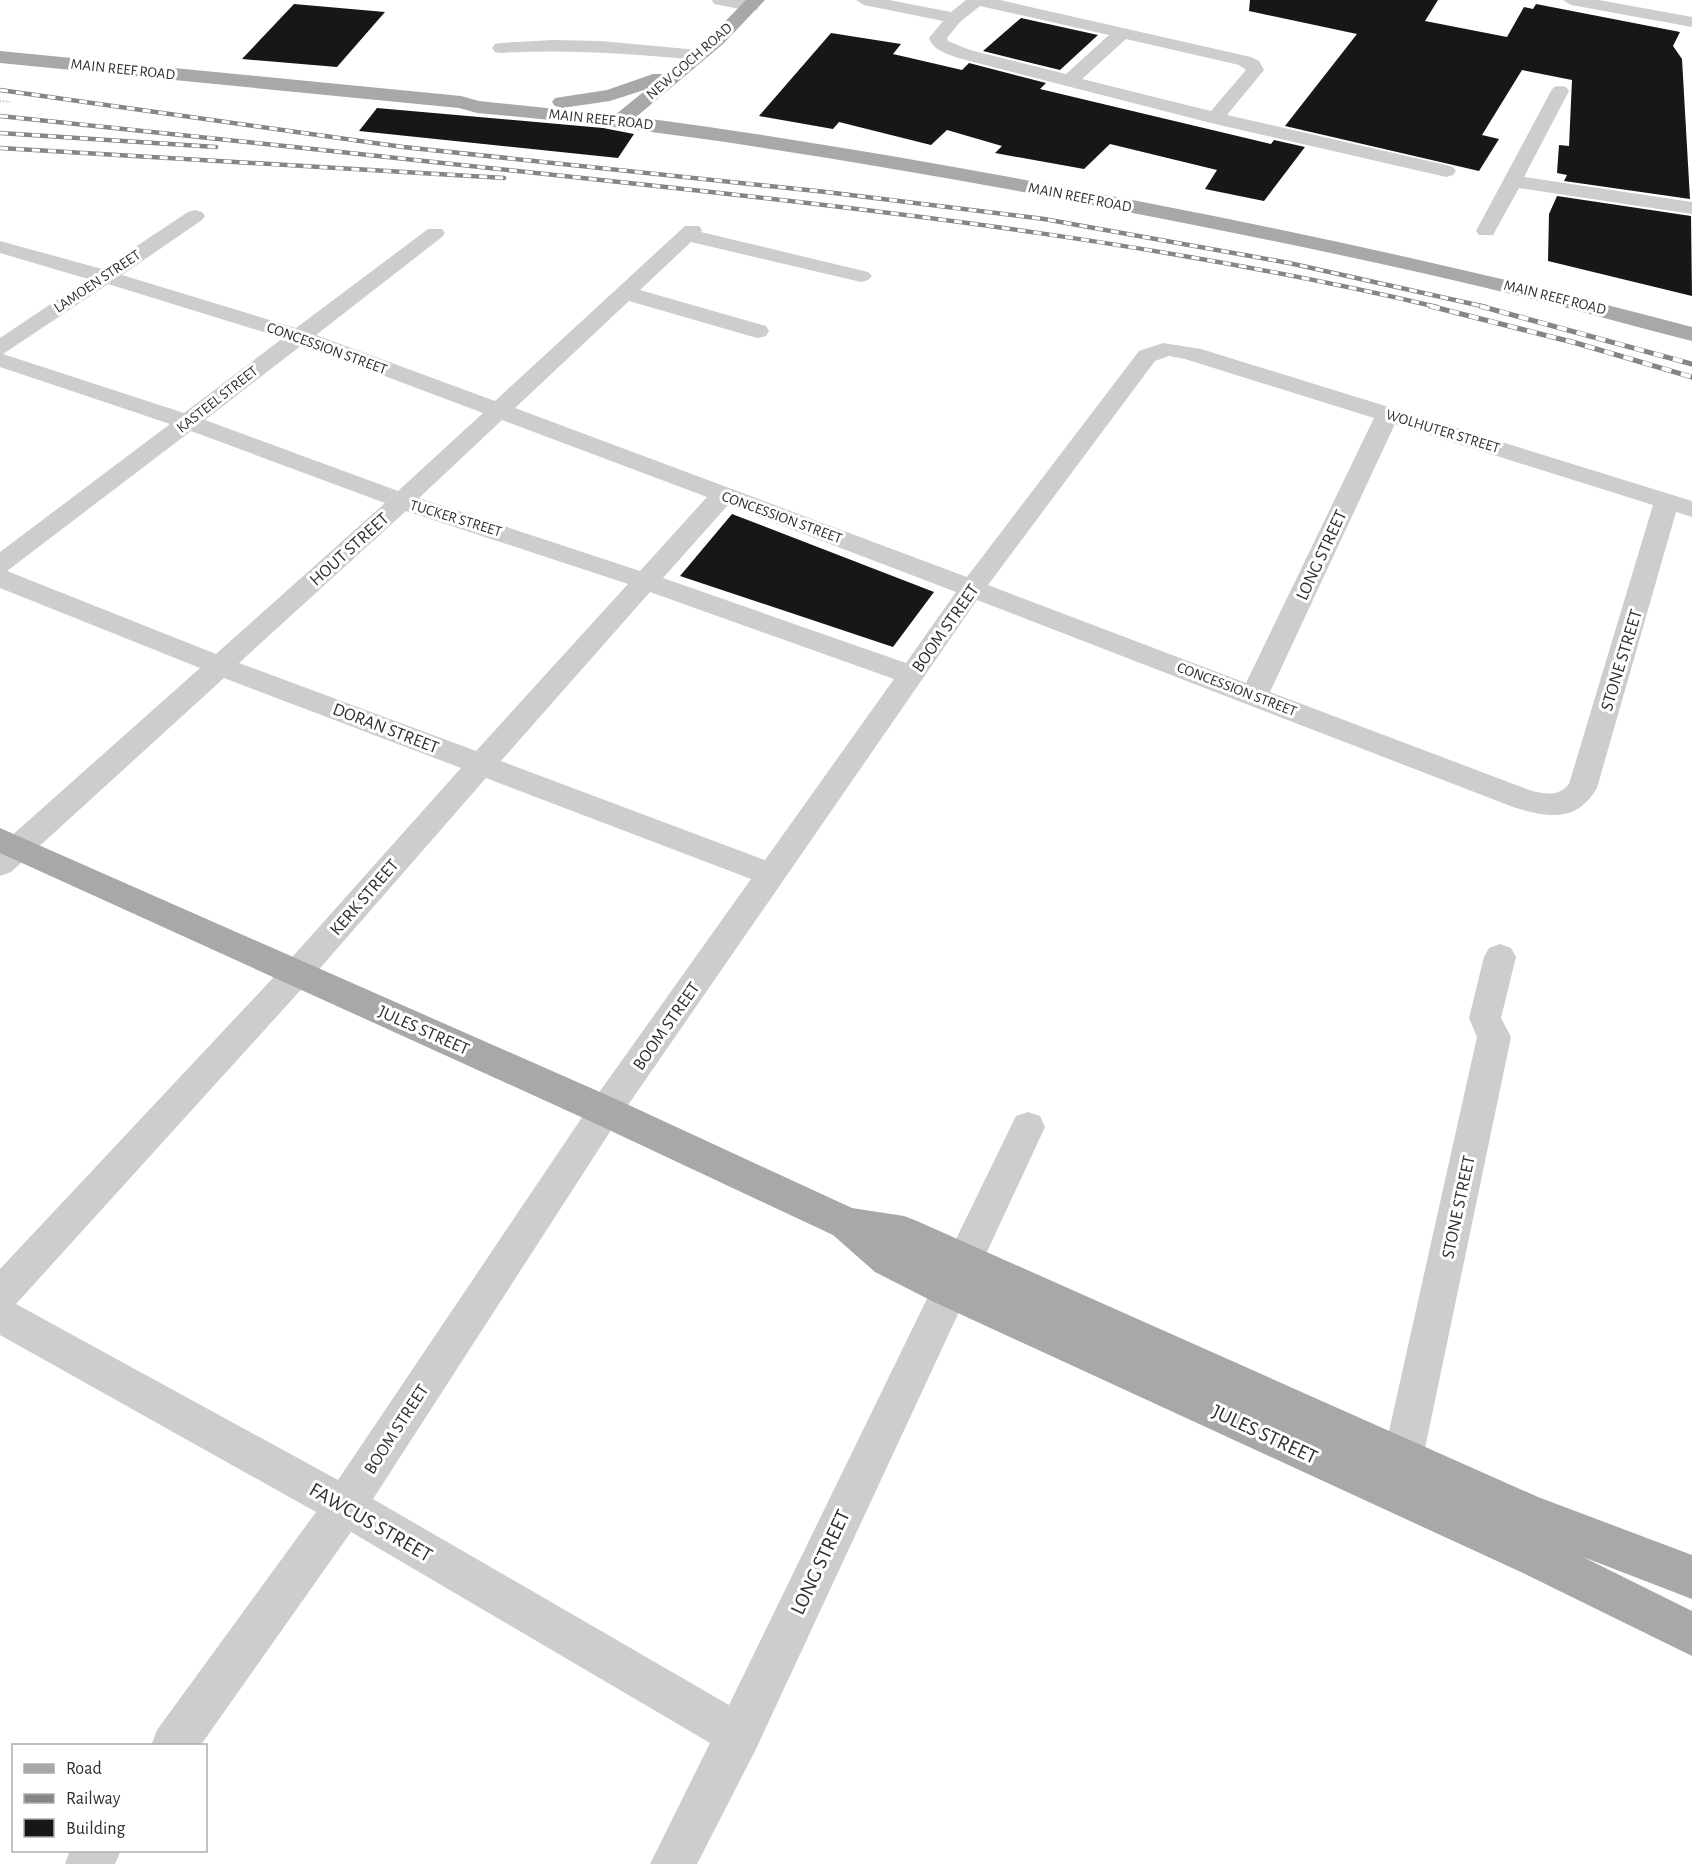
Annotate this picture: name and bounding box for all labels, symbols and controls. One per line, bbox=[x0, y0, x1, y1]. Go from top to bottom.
street label: NEW GOCH ROAD bbox=[644, 20, 735, 103]
street label: MAIN REEF ROAD bbox=[70, 57, 176, 82]
street label: MAIN REEF ROAD bbox=[548, 107, 654, 132]
street label: MAIN REEF ROAD bbox=[1027, 180, 1133, 215]
street label: LAMOEN STREET bbox=[51, 247, 144, 316]
street label: MAIN REEF ROAD bbox=[1502, 278, 1608, 318]
street label: CONCESSION STREET bbox=[265, 320, 390, 377]
street label: KASTEEL STREET bbox=[174, 363, 261, 436]
street label: WOLHUTER STREET bbox=[1384, 407, 1502, 456]
street label: CONCESSION STREET bbox=[720, 489, 845, 546]
street label: TUCKER STREET bbox=[408, 497, 504, 540]
street label: LONG STREET bbox=[1293, 507, 1351, 603]
street label: HOUT STREET bbox=[307, 510, 393, 590]
street label: BOOM STREET bbox=[909, 581, 983, 676]
street label: STONE STREET bbox=[1598, 607, 1646, 713]
street label: CONCESSION STREET bbox=[1175, 660, 1299, 719]
street label: DORAN STREET bbox=[330, 700, 441, 757]
street label: KERK STREET bbox=[327, 856, 403, 939]
street label: BOOM STREET bbox=[630, 979, 704, 1074]
street label: JULES STREET bbox=[375, 1003, 472, 1059]
street label: STONE STREET bbox=[1439, 1154, 1479, 1260]
street label: BOOM STREET bbox=[361, 1381, 433, 1478]
street label: JULES STREET bbox=[1209, 1401, 1321, 1468]
street label: FAWCUS STREET bbox=[306, 1479, 436, 1566]
street label: LONG STREET bbox=[787, 1506, 854, 1618]
legend bbox=[12, 1744, 207, 1852]
text: Road bbox=[66, 1760, 102, 1778]
text: Railway bbox=[66, 1790, 121, 1808]
text: Building bbox=[66, 1820, 126, 1838]

